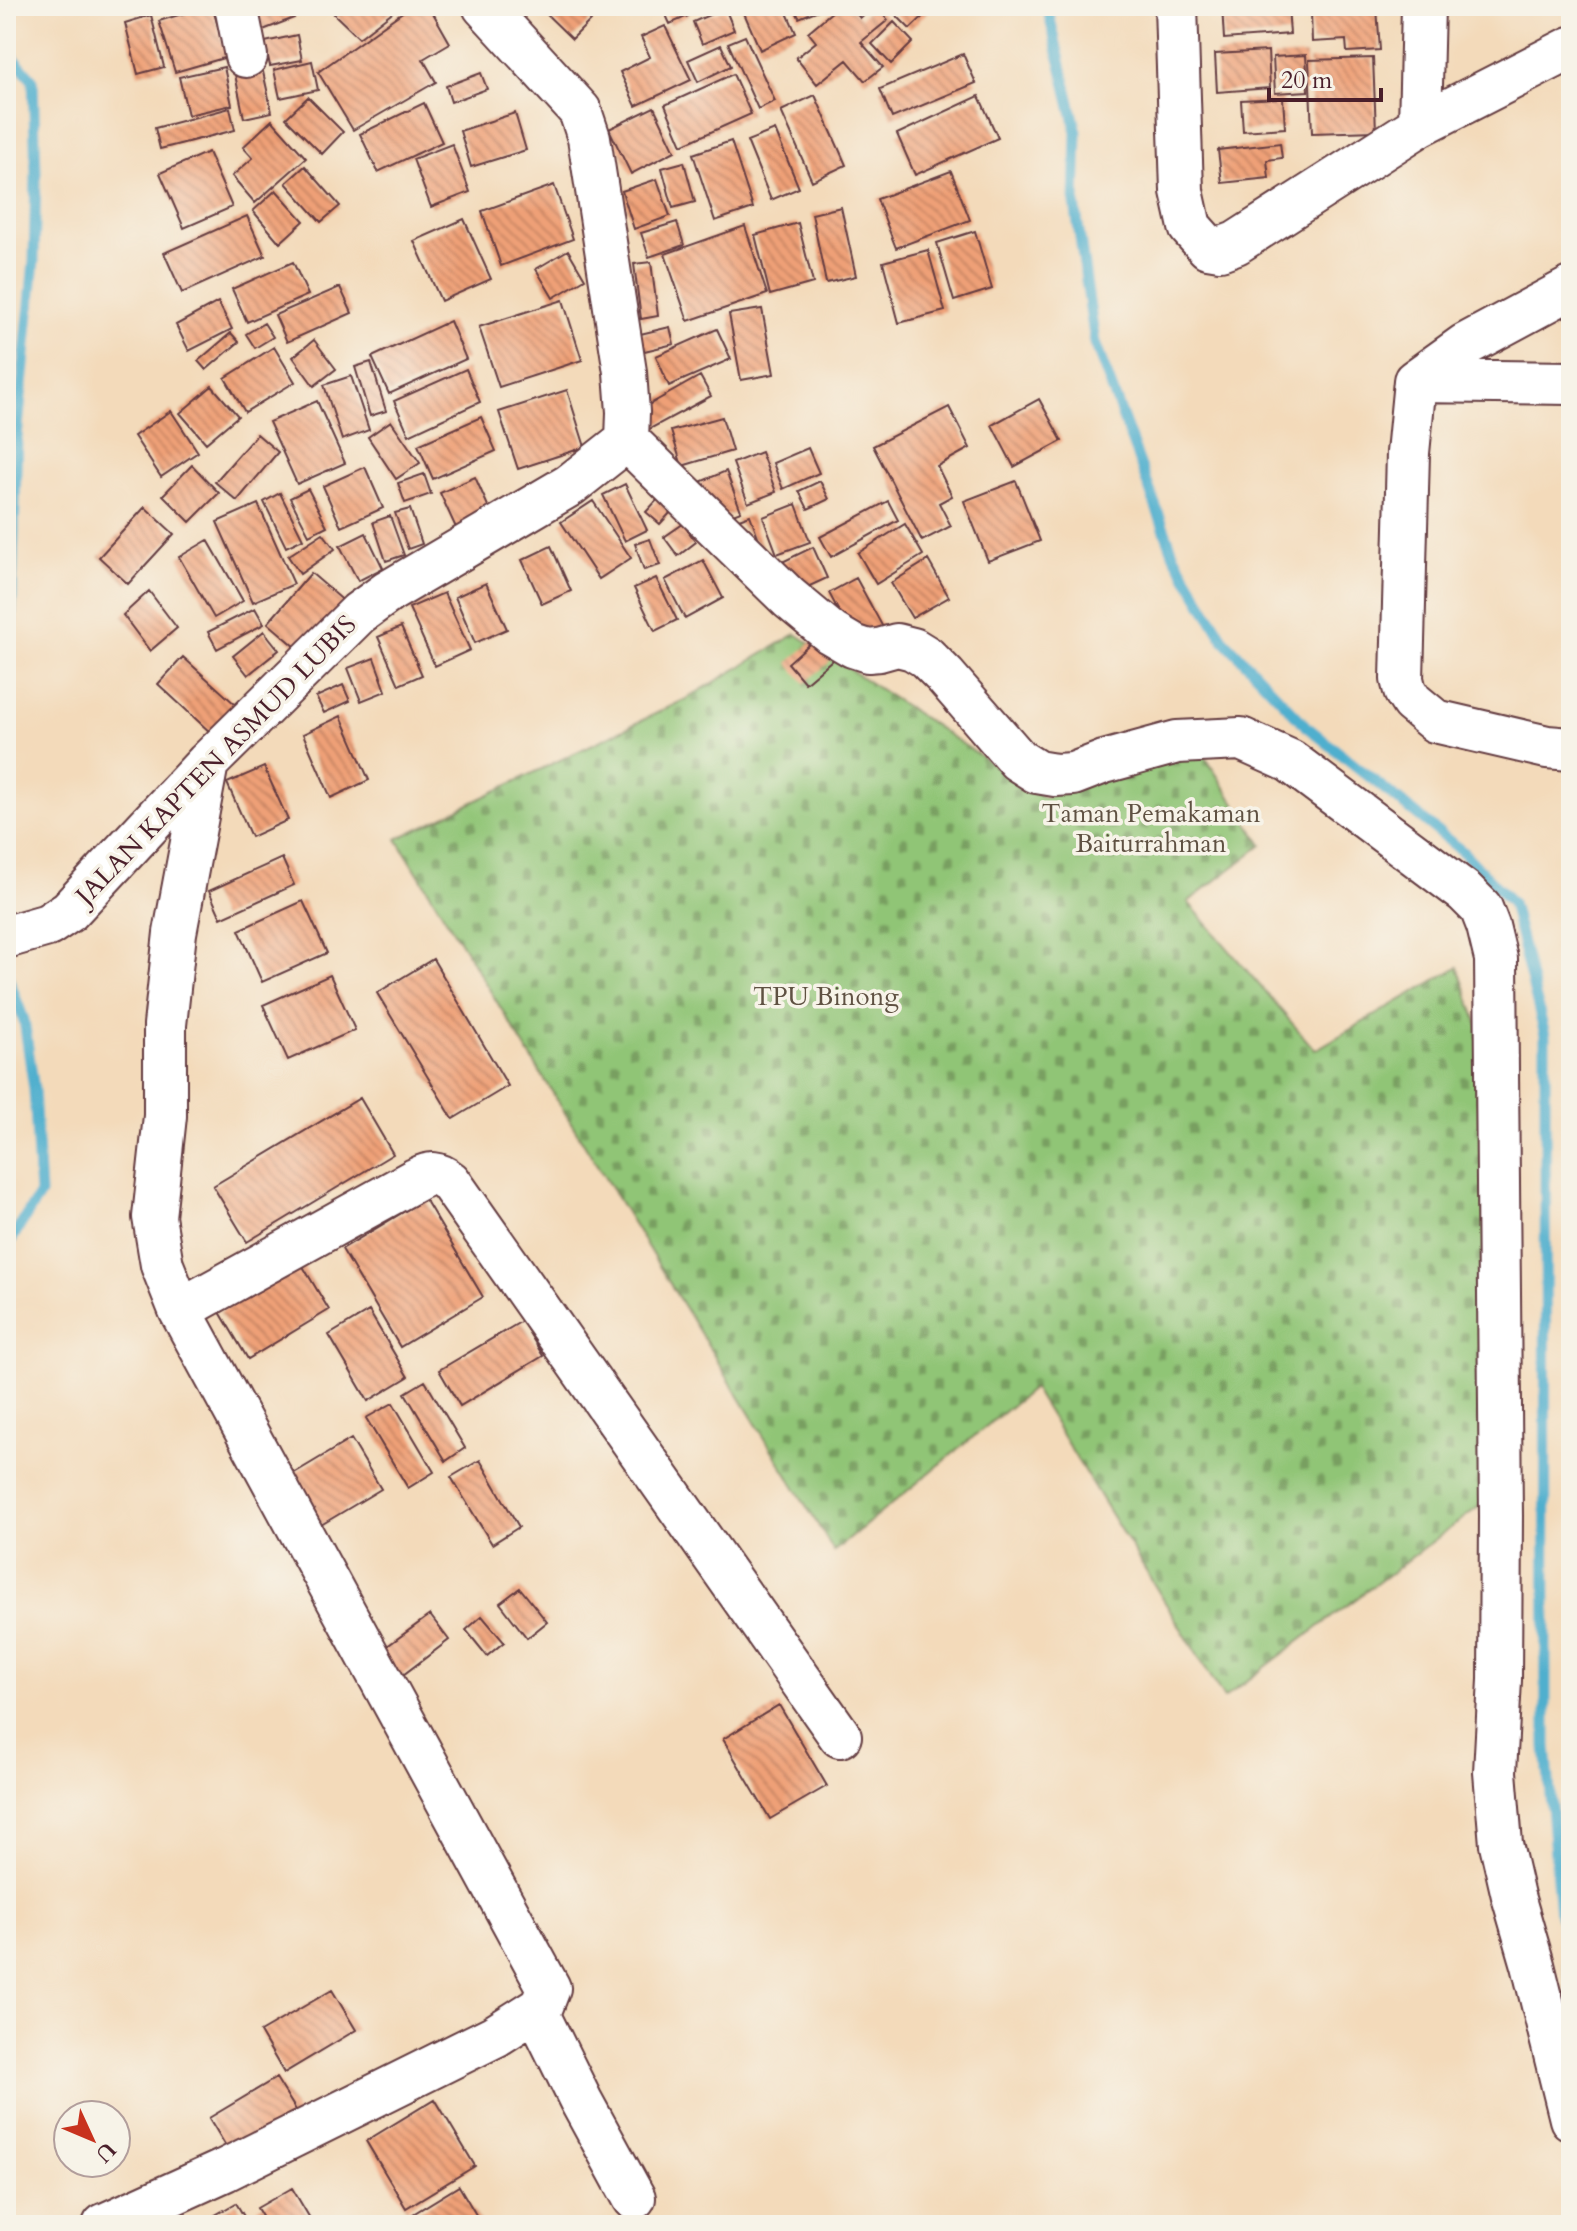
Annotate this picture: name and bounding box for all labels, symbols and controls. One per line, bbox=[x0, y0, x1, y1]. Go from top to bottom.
scale bar bbox=[1269, 52, 1381, 102]
text: 20 m bbox=[1281, 64, 1333, 97]
street label: JALAN KAPTEN ASMUD LUBIS bbox=[65, 608, 364, 915]
park label: Taman Pemakaman Baiturrahman bbox=[1042, 796, 1261, 861]
park label: TPU Binong bbox=[753, 979, 899, 1014]
north arrow bbox=[52, 2099, 132, 2179]
text: U bbox=[89, 2135, 123, 2169]

